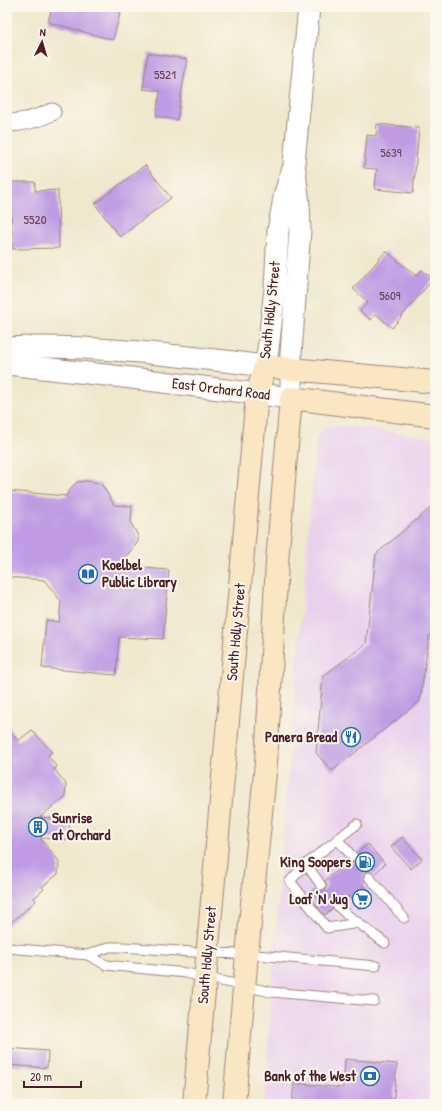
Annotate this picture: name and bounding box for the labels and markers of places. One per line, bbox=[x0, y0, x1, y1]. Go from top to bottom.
place label: Koelbel Public Library bbox=[102, 554, 178, 593]
library icon: Koelbel Public Library bbox=[77, 563, 99, 585]
place label: Panera Bread bbox=[265, 726, 337, 747]
restaurant icon: Panera Bread bbox=[340, 726, 362, 748]
place label: Sunrise at Orchard bbox=[52, 807, 110, 845]
building icon: Sunrise at Orchard bbox=[27, 816, 49, 838]
place label: King Soopers bbox=[280, 851, 351, 873]
fuel station icon: King Soopers bbox=[354, 851, 376, 873]
place label: Loaf 'N Jug bbox=[290, 888, 348, 910]
supermarket icon: Loaf 'N Jug bbox=[351, 888, 373, 910]
place label: Bank of the West bbox=[264, 1065, 357, 1086]
bank icon: Bank of the West bbox=[359, 1065, 381, 1087]

